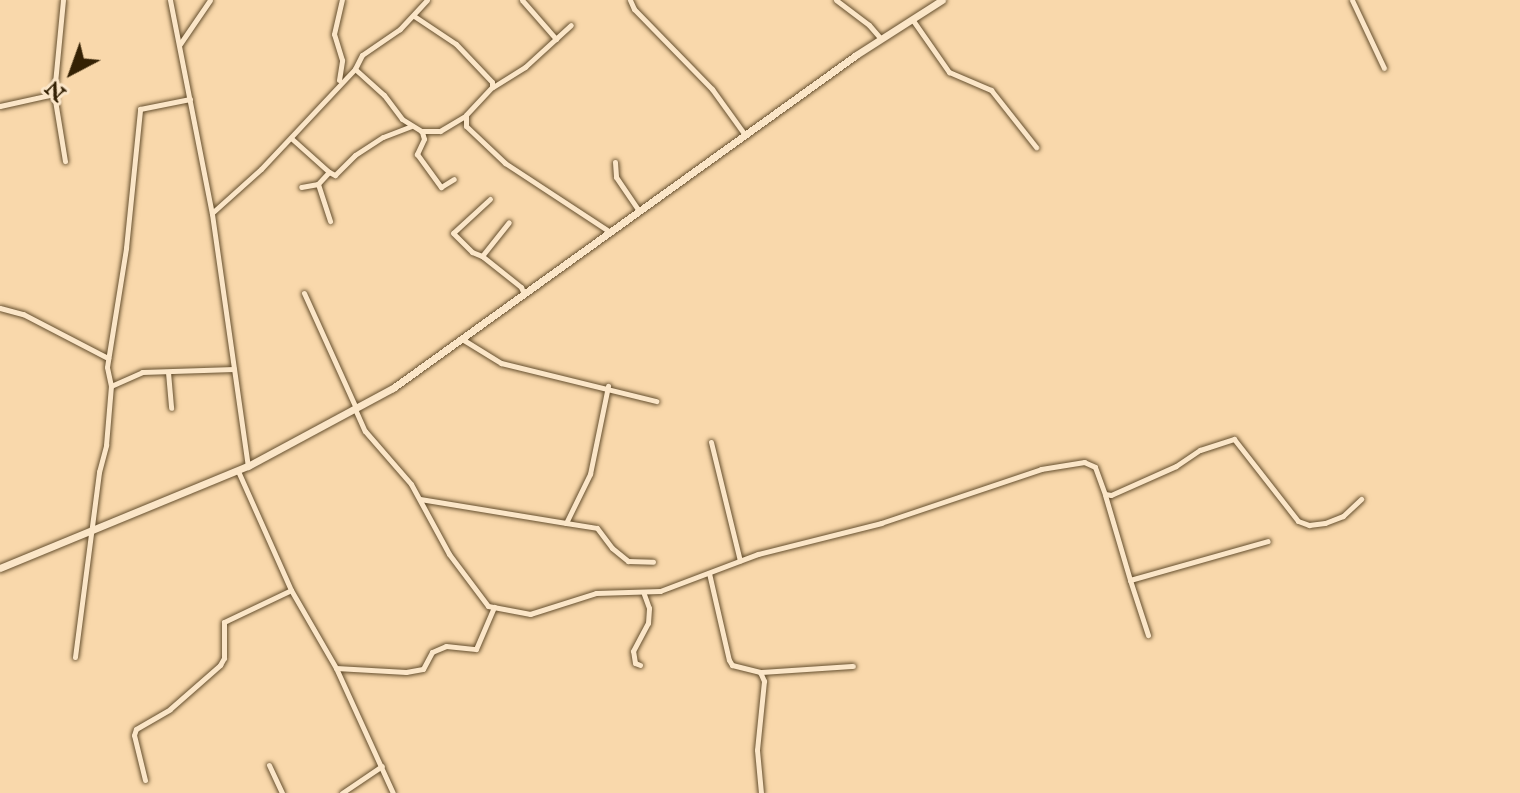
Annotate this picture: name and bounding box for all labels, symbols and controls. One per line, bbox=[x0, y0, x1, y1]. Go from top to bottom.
north arrow bbox=[32, 32, 112, 112]
text: N bbox=[40, 73, 73, 107]

